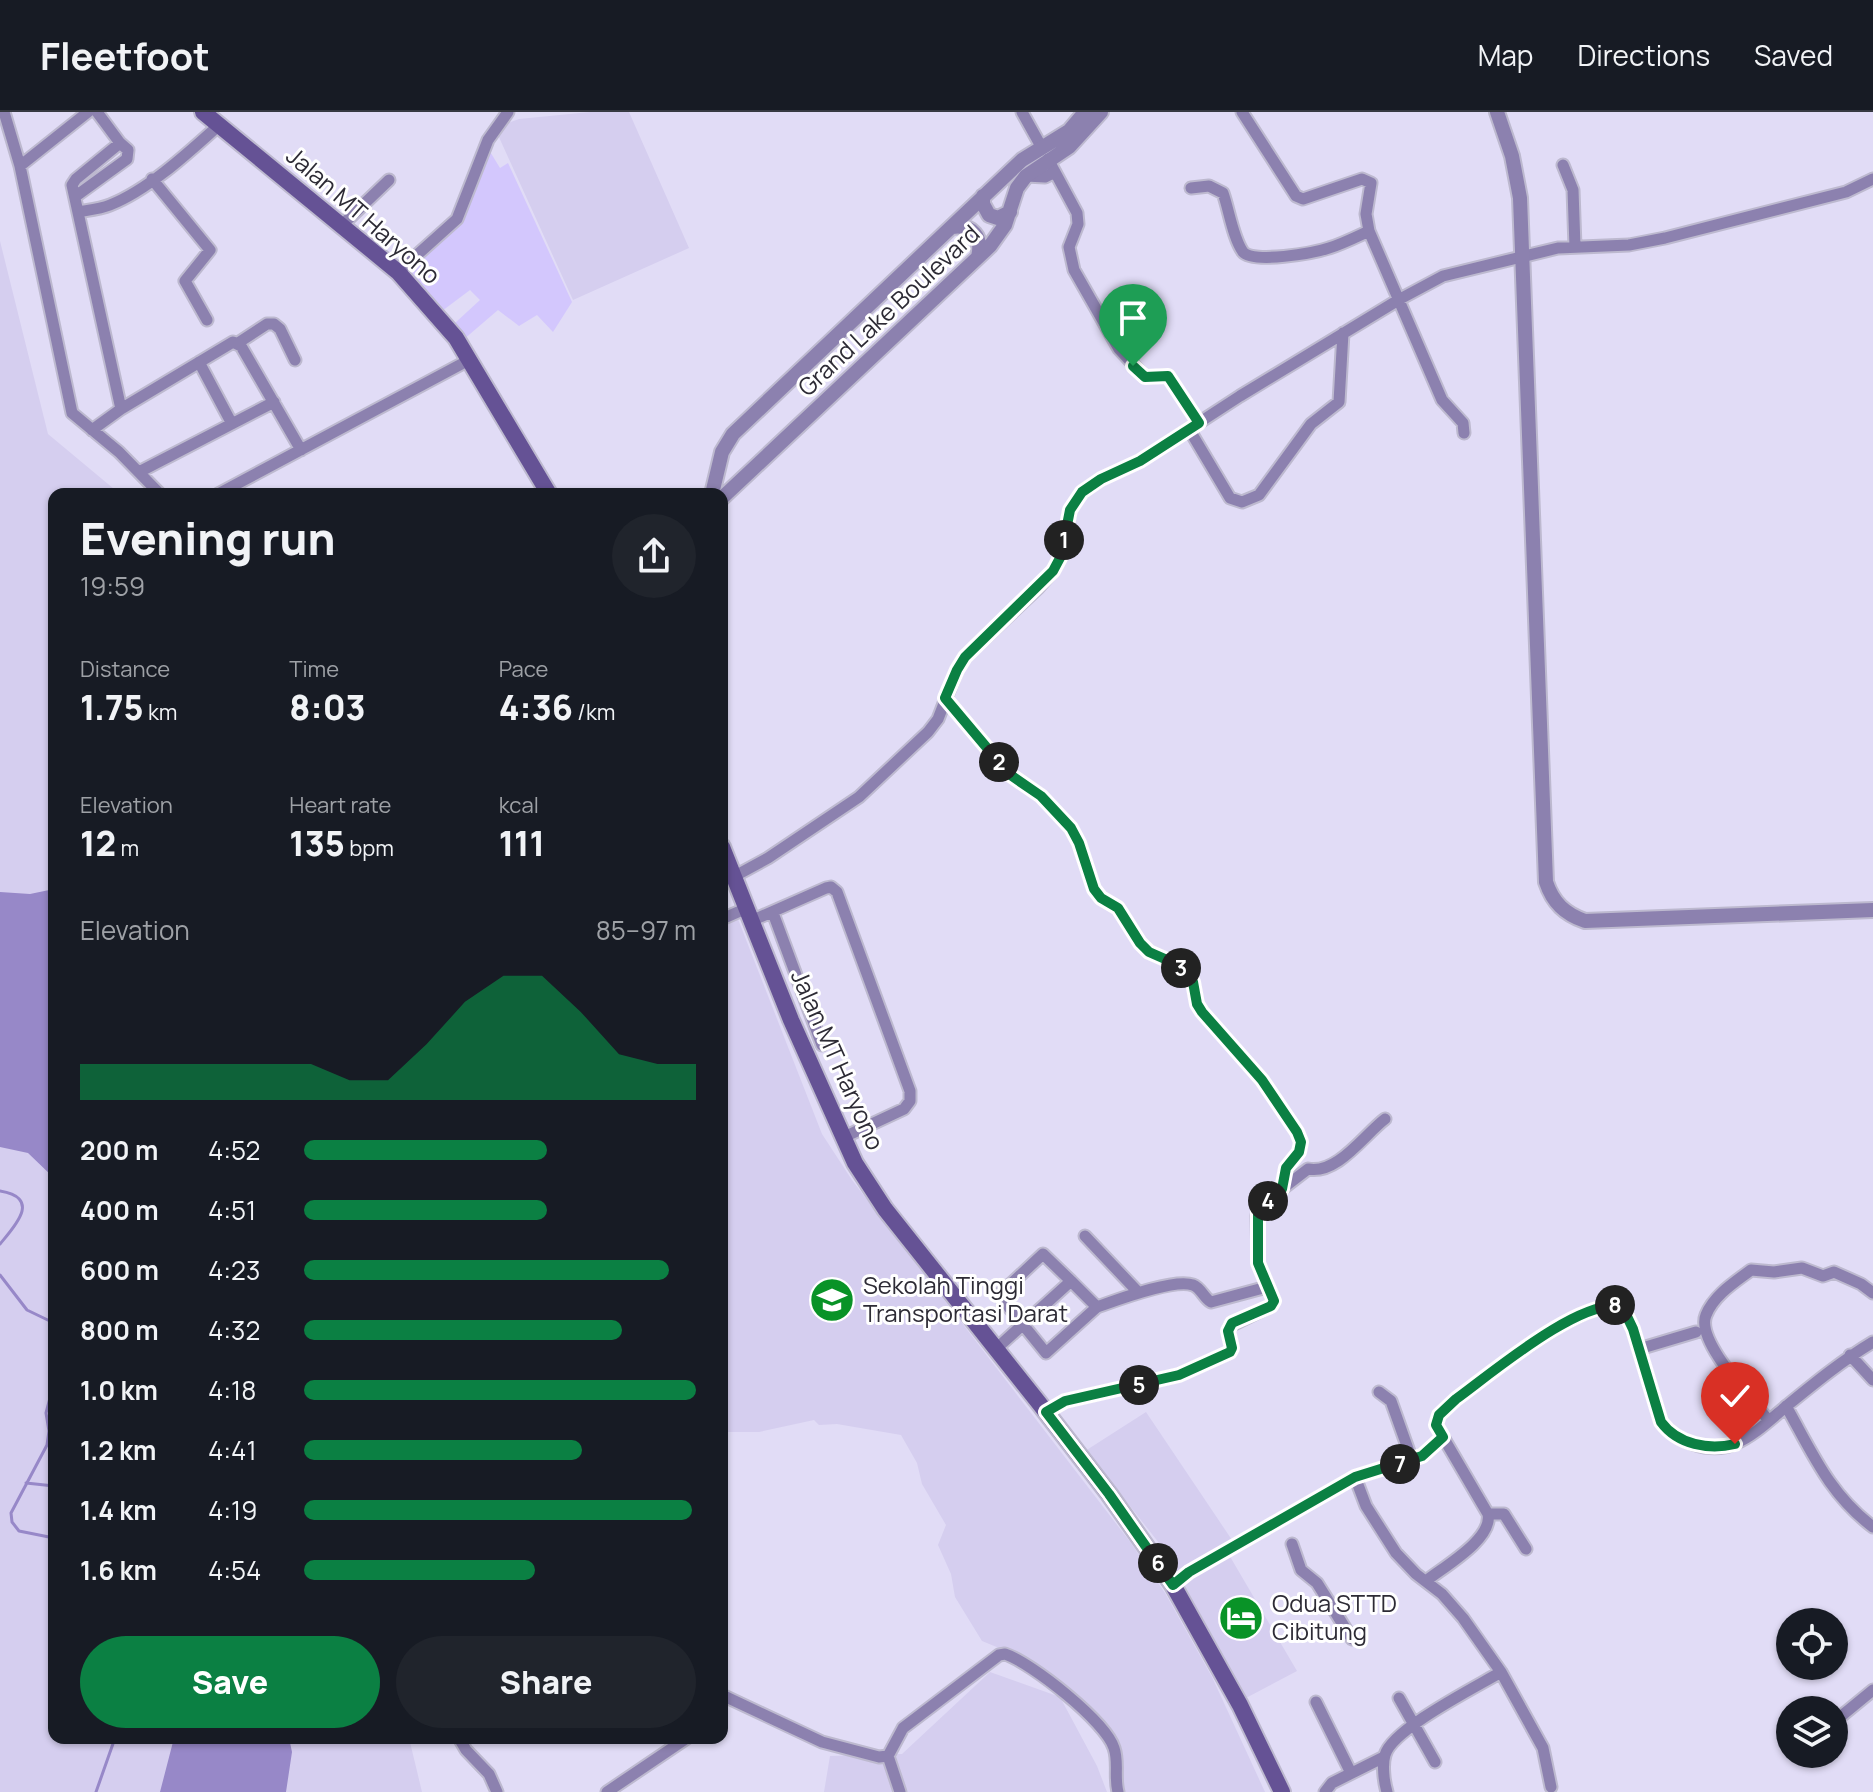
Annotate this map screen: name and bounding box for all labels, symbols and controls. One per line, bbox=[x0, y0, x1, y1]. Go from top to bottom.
text: Fleetfoot bbox=[40, 29, 210, 81]
text: Map bbox=[1478, 36, 1533, 74]
text: Directions bbox=[1577, 36, 1710, 74]
text: Saved bbox=[1754, 36, 1833, 74]
street label: Jalan MT Haryono bbox=[280, 139, 448, 291]
street label: Grand Lake Boulevard bbox=[790, 217, 986, 403]
pin bbox=[1099, 284, 1167, 366]
icon: arrive bbox=[1111, 296, 1155, 340]
text: Evening run bbox=[80, 508, 336, 568]
button: share bbox=[612, 514, 696, 598]
pin: 1 bbox=[1044, 520, 1084, 560]
text: 1 bbox=[1059, 525, 1069, 555]
text: 19:59 bbox=[80, 568, 145, 604]
text: Distance bbox=[80, 654, 170, 684]
text: Time bbox=[289, 654, 339, 684]
text: Pace bbox=[499, 654, 548, 684]
text: 1.75 bbox=[80, 684, 143, 730]
text: 8:03 bbox=[289, 684, 366, 730]
text: 4:36 bbox=[499, 684, 573, 730]
text: km bbox=[143, 697, 177, 727]
text: /km bbox=[573, 697, 615, 727]
pin: 2 bbox=[979, 742, 1019, 782]
text: 2 bbox=[992, 747, 1006, 777]
text: Elevation bbox=[80, 790, 173, 820]
text: Heart rate bbox=[289, 790, 391, 820]
text: kcal bbox=[499, 790, 539, 820]
text: 12 bbox=[80, 820, 116, 866]
text: 135 bbox=[289, 820, 345, 866]
text: 111 bbox=[499, 820, 545, 866]
text: m bbox=[116, 833, 139, 863]
text: bpm bbox=[345, 833, 394, 863]
text: Elevation bbox=[80, 912, 190, 948]
text: 85–97 m bbox=[596, 912, 696, 948]
pin: 3 bbox=[1161, 948, 1201, 988]
text: 3 bbox=[1175, 953, 1187, 983]
street label: Jalan MT Haryono bbox=[784, 964, 893, 1155]
text: 200 m bbox=[80, 1132, 158, 1168]
text: 4:52 bbox=[208, 1132, 260, 1168]
pin: 4 bbox=[1248, 1181, 1288, 1221]
text: 4 bbox=[1261, 1186, 1275, 1216]
text: 400 m bbox=[80, 1192, 159, 1228]
text: 4:51 bbox=[208, 1192, 256, 1228]
text: 600 m bbox=[80, 1252, 159, 1288]
text: 4:23 bbox=[208, 1252, 260, 1288]
place label: Sekolah Tinggi Transportasi Darat bbox=[863, 1268, 1068, 1329]
school or university icon: Sekolah Tinggi Transportasi Darat bbox=[808, 1276, 856, 1324]
pin: 8 bbox=[1595, 1285, 1635, 1325]
text: 8 bbox=[1608, 1290, 1622, 1320]
text: 800 m bbox=[80, 1312, 159, 1348]
text: 4:32 bbox=[208, 1312, 260, 1348]
pin bbox=[1701, 1362, 1769, 1444]
pin: 5 bbox=[1119, 1365, 1159, 1405]
text: 5 bbox=[1133, 1370, 1145, 1400]
text: 1.0 km bbox=[80, 1372, 158, 1408]
text: 4:18 bbox=[208, 1372, 256, 1408]
icon: check bbox=[1713, 1374, 1757, 1418]
text: 1.2 km bbox=[80, 1432, 156, 1468]
text: 4:41 bbox=[208, 1432, 257, 1468]
pin: 7 bbox=[1380, 1444, 1420, 1484]
text: 7 bbox=[1394, 1449, 1406, 1479]
text: 1.4 km bbox=[80, 1492, 157, 1528]
text: 4:19 bbox=[208, 1492, 257, 1528]
pin: 6 bbox=[1138, 1543, 1178, 1583]
text: 6 bbox=[1151, 1548, 1165, 1578]
text: 1.6 km bbox=[80, 1552, 157, 1588]
text: 4:54 bbox=[208, 1552, 261, 1588]
place label: Odua STTD Cibitung bbox=[1272, 1586, 1397, 1647]
hotel icon: Odua STTD Cibitung bbox=[1217, 1594, 1265, 1642]
map controls bbox=[1776, 1608, 1848, 1768]
button: locate bbox=[1776, 1608, 1848, 1680]
button: Save bbox=[80, 1636, 380, 1728]
button: Share bbox=[396, 1636, 696, 1728]
button: layers bbox=[1776, 1696, 1848, 1768]

